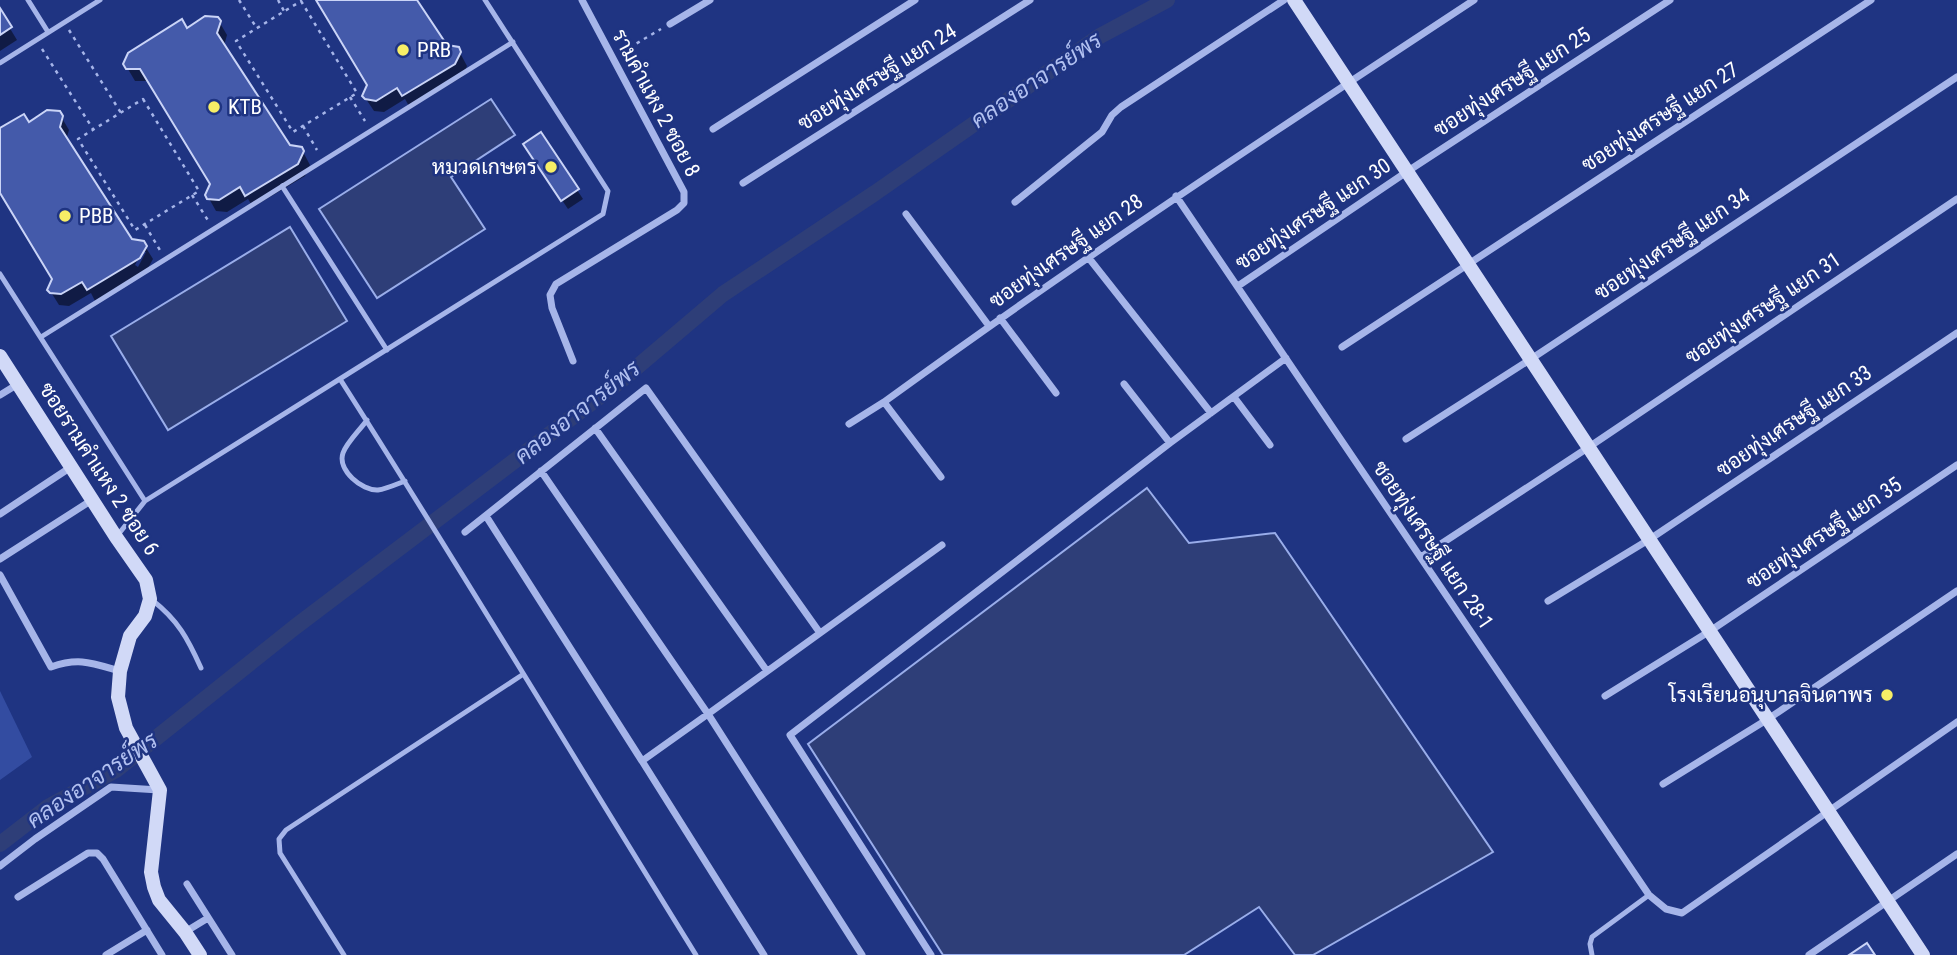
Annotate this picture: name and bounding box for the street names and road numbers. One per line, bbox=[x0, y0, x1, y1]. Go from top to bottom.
street label: ซอยทุ่งเศรษฐี แยก 24 bbox=[793, 18, 962, 137]
street label: ซอยทุ่งเศรษฐี แยก 25 bbox=[1429, 22, 1596, 143]
street label: รามคำแหง 2 ซอย 8 bbox=[607, 25, 705, 181]
street label: ซอยทุ่งเศรษฐี แยก 27 bbox=[1577, 57, 1744, 178]
street label: ซอยทุ่งเศรษฐี แยก 30 bbox=[1230, 152, 1396, 277]
street label: ซอยทุ่งเศรษฐี แยก 34 bbox=[1589, 182, 1755, 307]
street label: ซอยทุ่งเศรษฐี แยก 28 bbox=[984, 188, 1149, 315]
street label: ซอยทุ่งเศรษฐี แยก 31 bbox=[1680, 246, 1846, 371]
street label: ซอยทุ่งเศรษฐี แยก 33 bbox=[1711, 359, 1877, 484]
street label: ซอยรามคำแหง 2 ซอย 6 bbox=[34, 378, 164, 560]
street label: ซอยทุ่งเศรษฐี แยก 28-1 bbox=[1366, 456, 1499, 635]
street label: ซอยทุ่งเศรษฐี แยก 35 bbox=[1741, 471, 1907, 596]

